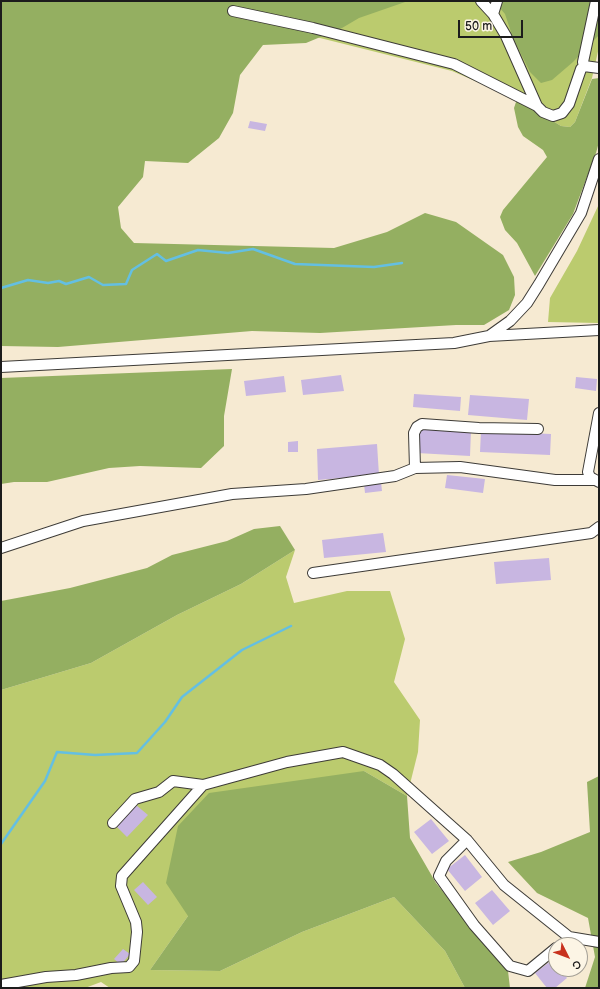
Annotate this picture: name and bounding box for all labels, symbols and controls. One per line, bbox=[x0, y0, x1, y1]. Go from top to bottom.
scale bar bbox=[460, 12, 525, 38]
text: 50 m bbox=[465, 19, 492, 34]
north arrow bbox=[548, 937, 588, 977]
text: С bbox=[569, 958, 584, 972]

